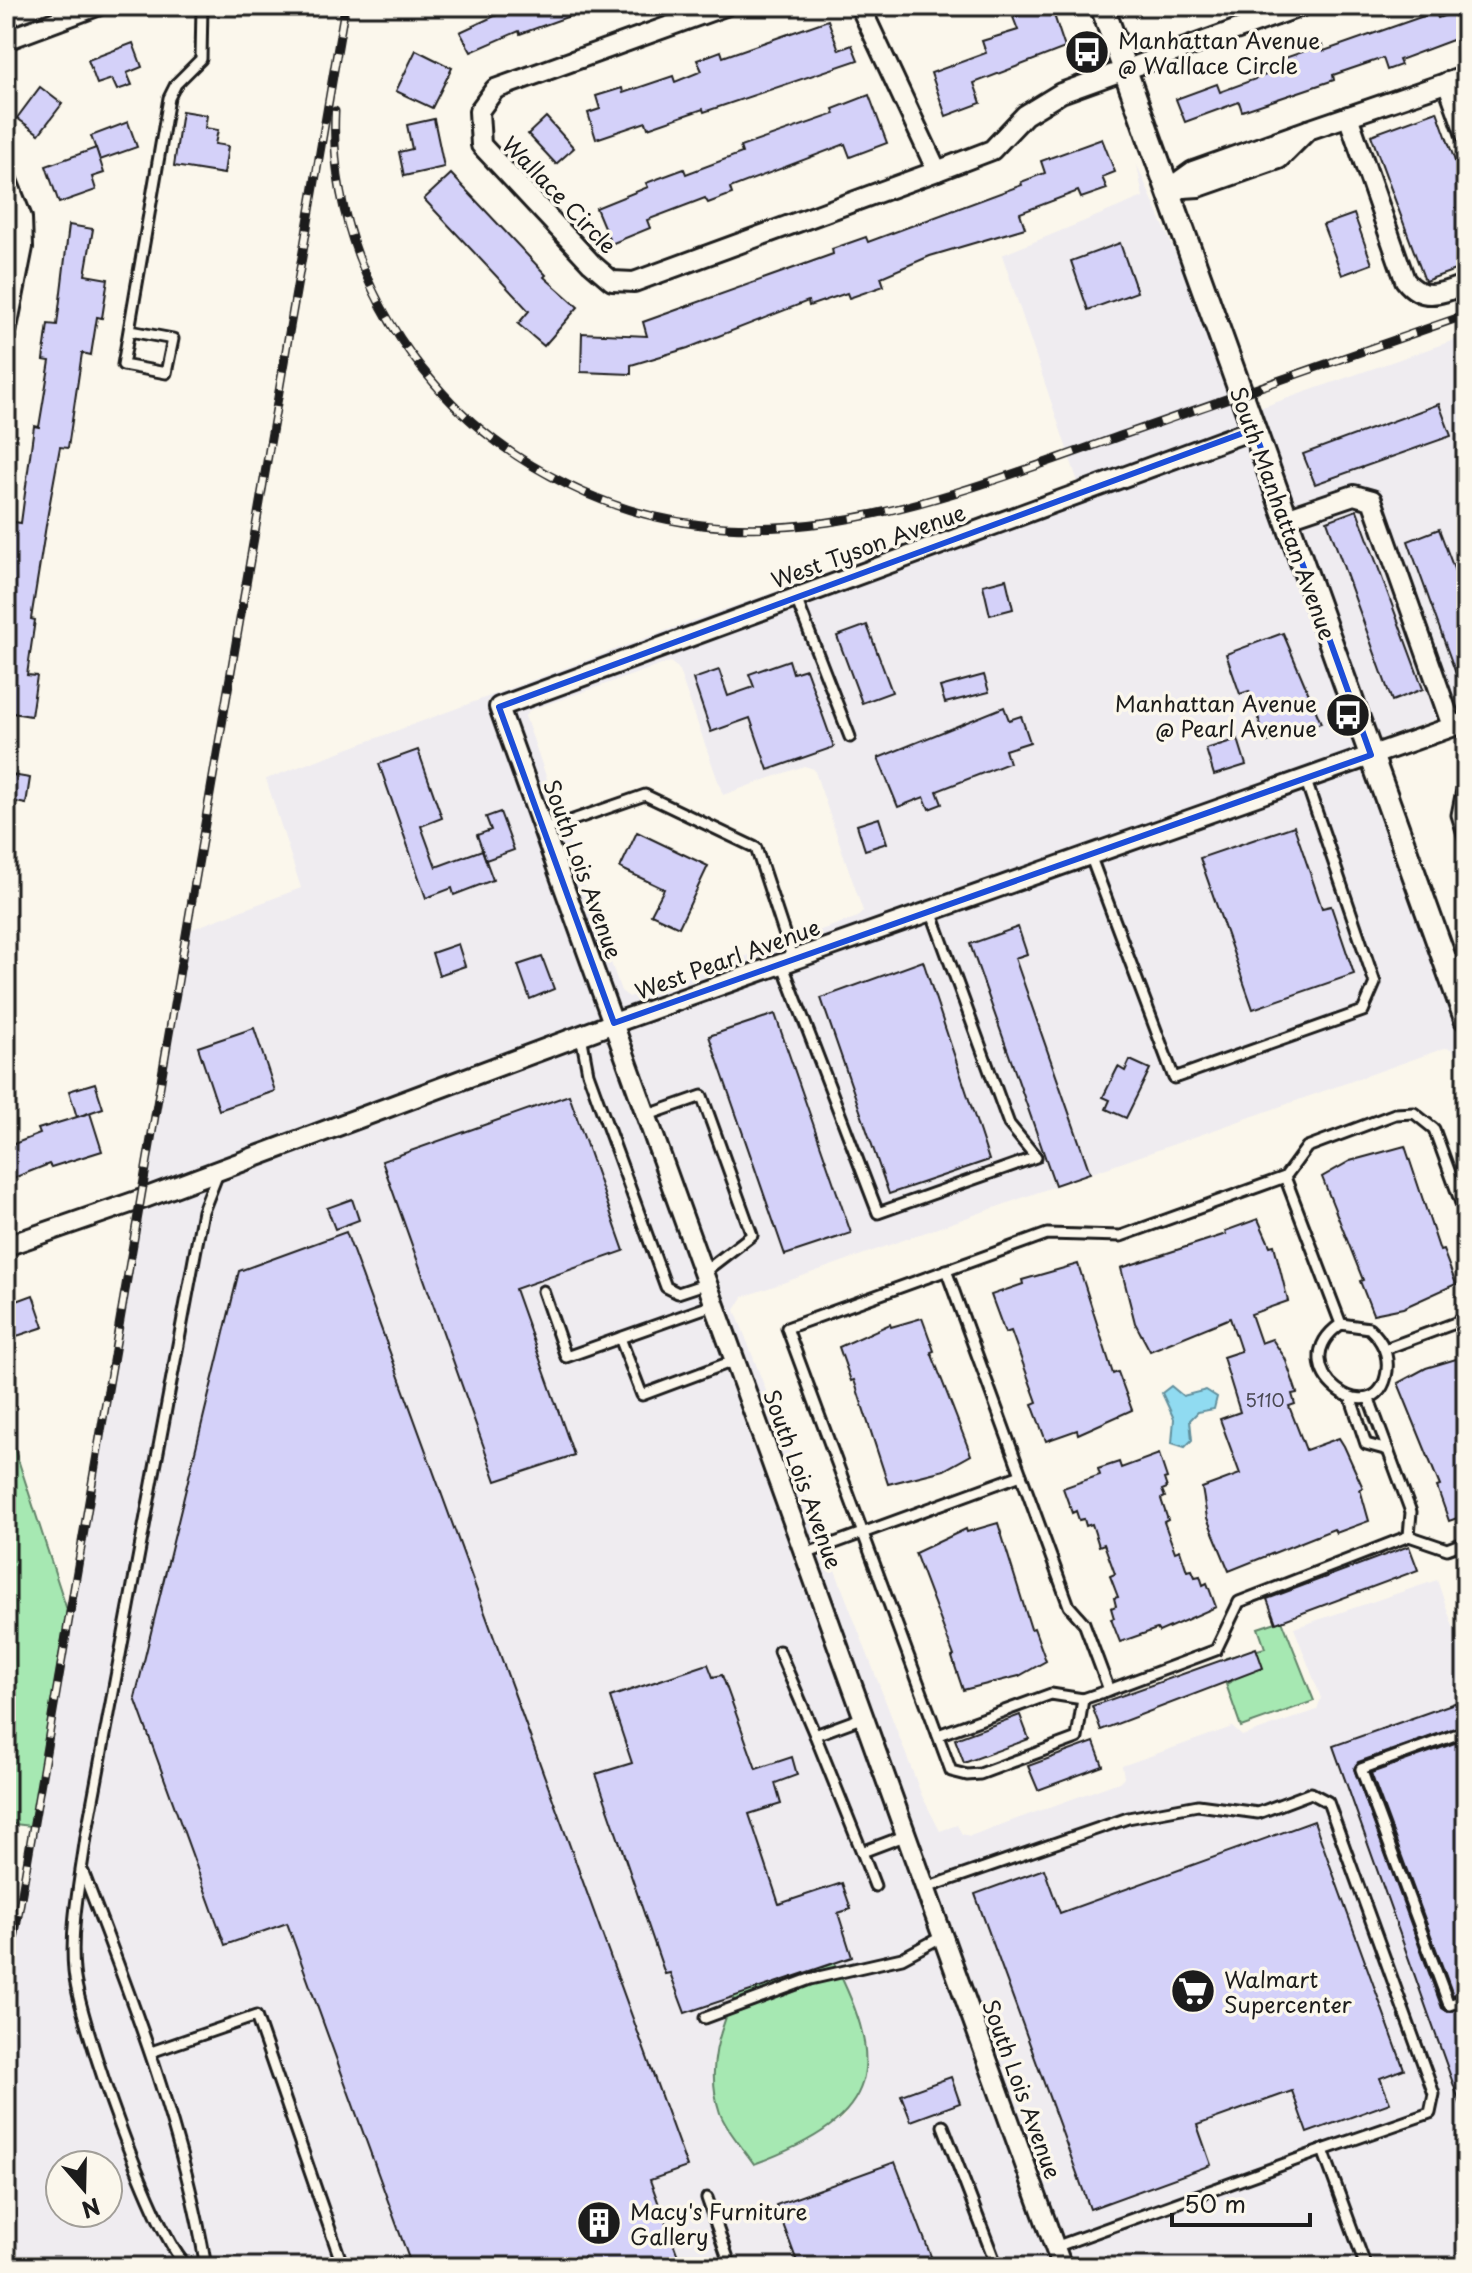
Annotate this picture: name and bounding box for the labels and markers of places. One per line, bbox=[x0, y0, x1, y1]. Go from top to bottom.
place label: Manhattan Avenue @ Wallace Circle bbox=[1118, 23, 1320, 81]
bus stop icon: Manhattan Avenue @ Wallace Circle bbox=[1063, 28, 1111, 76]
place label: Manhattan Avenue @ Pearl Avenue bbox=[1115, 686, 1317, 744]
bus stop icon: Manhattan Avenue @ Pearl Avenue bbox=[1324, 691, 1372, 739]
place label: Walmart Supercenter bbox=[1224, 1962, 1353, 2020]
supermarket icon: Walmart Supercenter bbox=[1169, 1967, 1217, 2015]
place label: Macy's Furniture Gallery bbox=[630, 2194, 807, 2252]
building icon: Macy's Furniture Gallery bbox=[575, 2199, 623, 2247]

